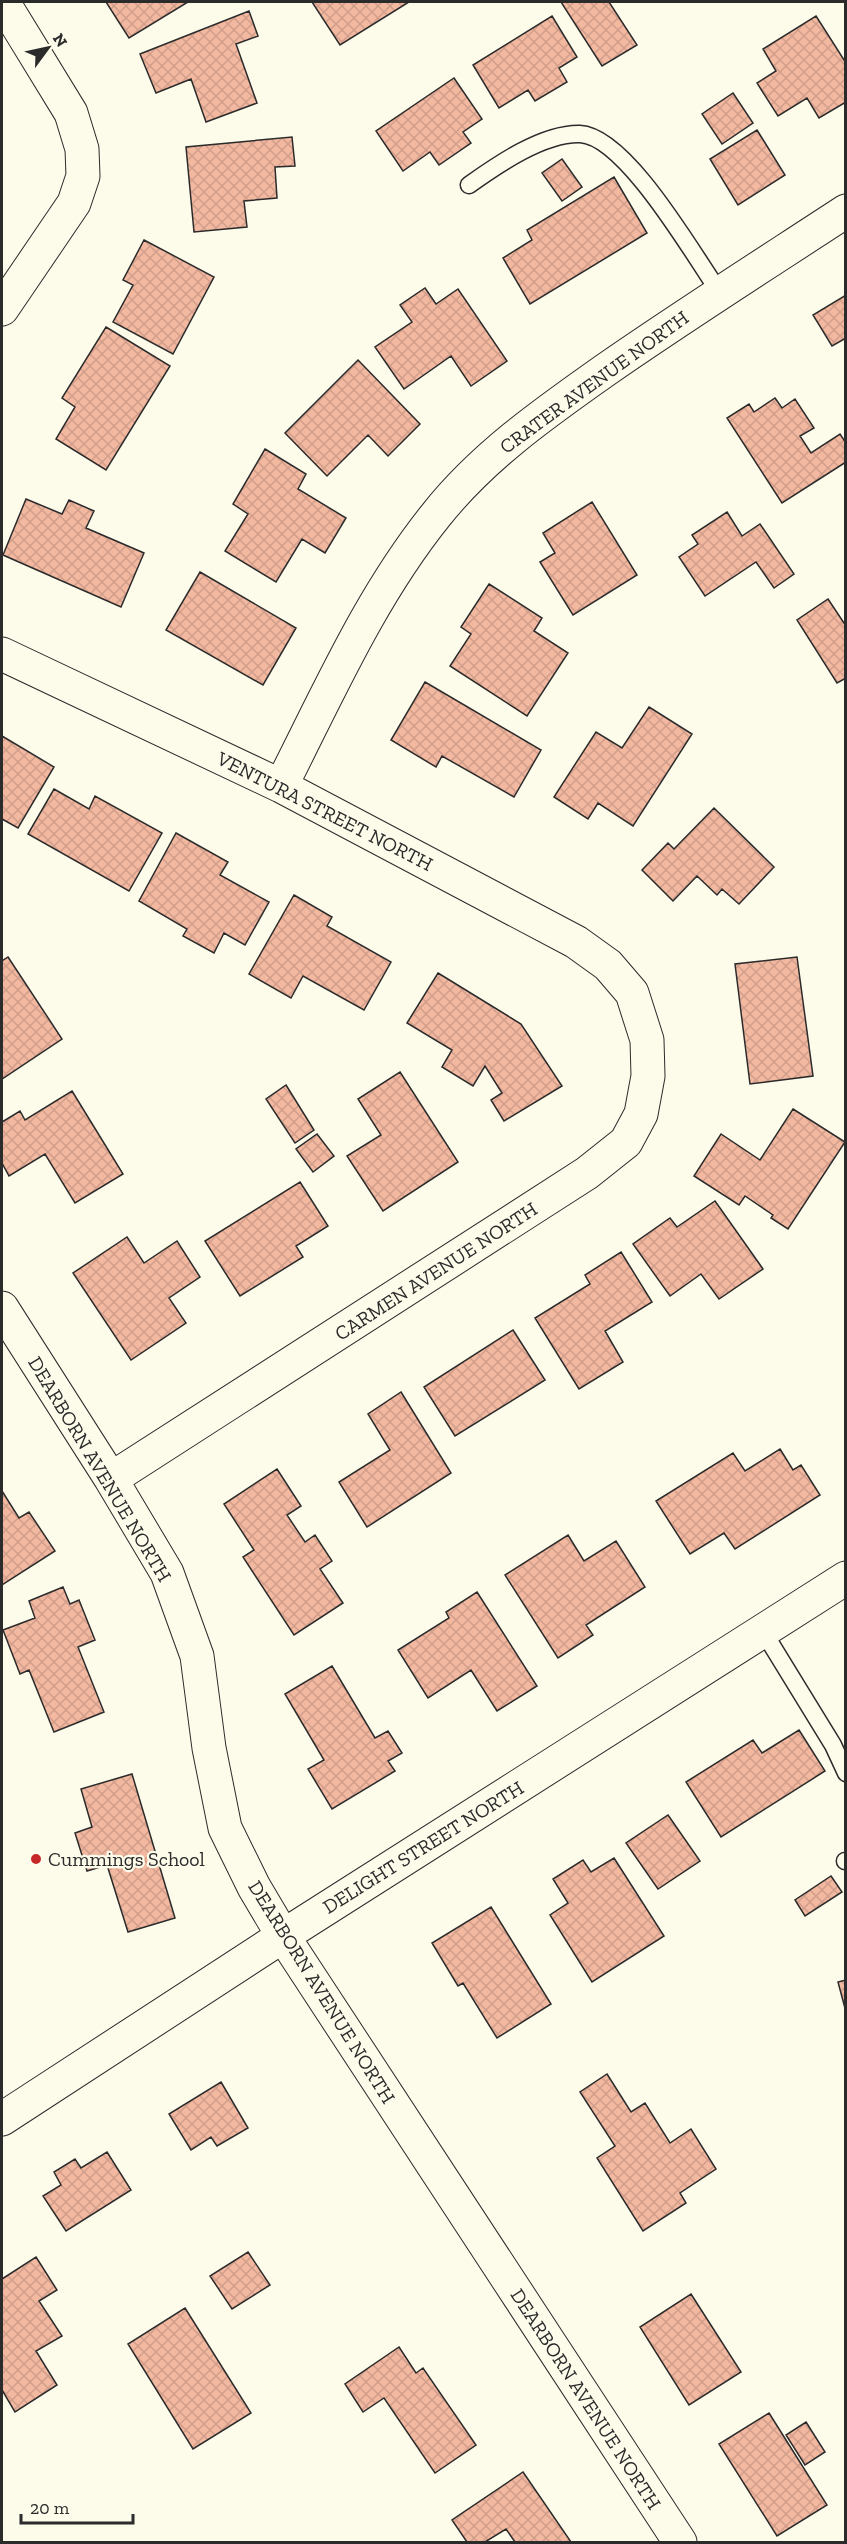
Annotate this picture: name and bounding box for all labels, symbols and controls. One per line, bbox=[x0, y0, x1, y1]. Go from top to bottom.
north arrow bbox=[18, 18, 78, 78]
text: N bbox=[49, 30, 71, 50]
street label: CRATER AVENUE NORTH bbox=[495, 305, 693, 459]
street label: VENTURA STREET NORTH bbox=[212, 745, 437, 876]
street label: CARMEN AVENUE NORTH bbox=[330, 1197, 542, 1345]
street label: DEARBORN AVENUE NORTH bbox=[23, 1352, 177, 1586]
street label: DELIGHT STREET NORTH bbox=[318, 1775, 528, 1919]
place label: Cummings School bbox=[48, 1847, 205, 1871]
marker: Cummings School bbox=[29, 1852, 43, 1866]
street label: DEARBORN AVENUE NORTH bbox=[243, 1876, 401, 2108]
street label: DEARBORN AVENUE NORTH bbox=[506, 2284, 666, 2514]
scale bar bbox=[21, 2487, 134, 2525]
text: 20 m bbox=[30, 2497, 70, 2519]

